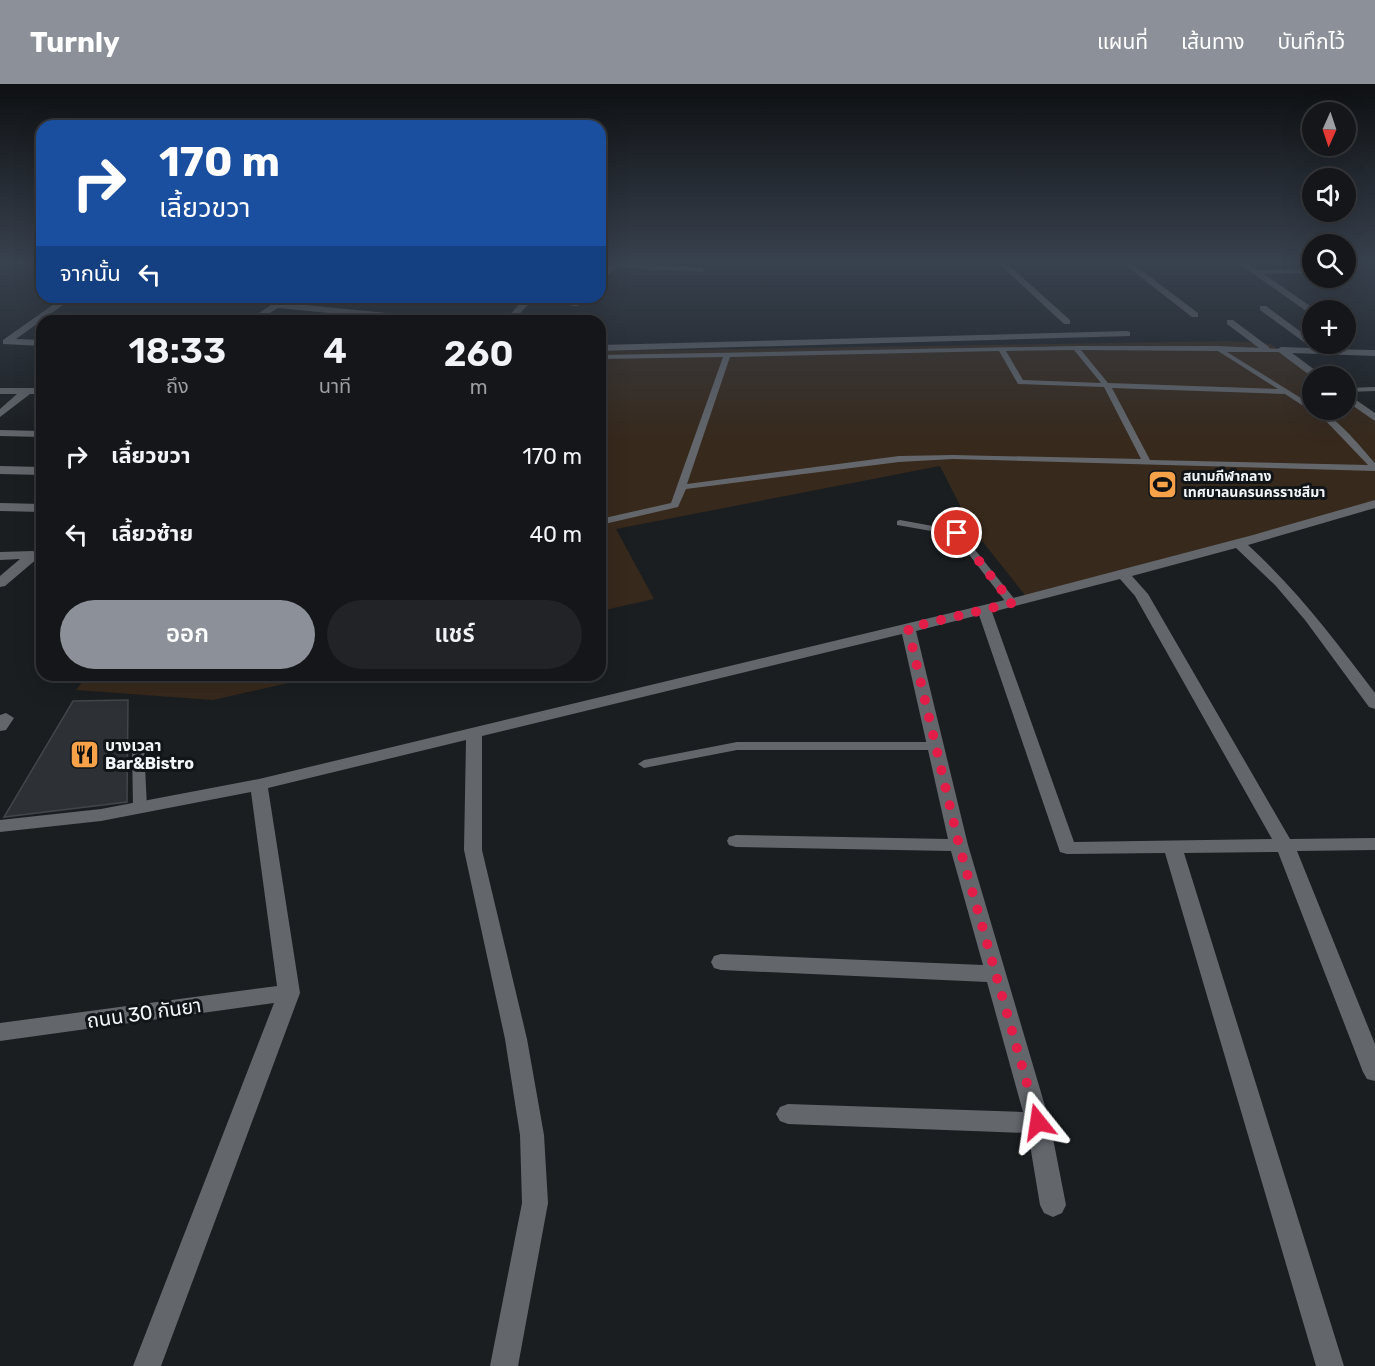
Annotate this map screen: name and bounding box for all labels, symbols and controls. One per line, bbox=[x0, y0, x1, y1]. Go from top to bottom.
text: Turnly bbox=[30, 26, 120, 59]
text: แผนที่ bbox=[1097, 29, 1148, 54]
text: เส้นทาง bbox=[1181, 29, 1245, 54]
text: บันทึกไว้ bbox=[1278, 29, 1345, 54]
north arrow bbox=[1302, 102, 1356, 156]
map controls bbox=[1302, 102, 1356, 420]
text: 170 m bbox=[159, 137, 280, 187]
icon: right bbox=[60, 144, 138, 222]
button: sound bbox=[1302, 168, 1356, 222]
text: เลี้ยวขวา bbox=[159, 192, 250, 224]
button: search bbox=[1302, 234, 1356, 288]
icon: left bbox=[133, 258, 166, 291]
text: จากนั้น bbox=[60, 260, 121, 287]
button: + bbox=[1302, 300, 1356, 354]
text: 18:33 bbox=[128, 329, 226, 372]
text: 4 bbox=[323, 329, 347, 372]
text: 260 bbox=[444, 332, 514, 375]
button: − bbox=[1302, 366, 1356, 420]
text: ถึง bbox=[166, 374, 189, 398]
text: นาที bbox=[319, 374, 351, 398]
text: m bbox=[470, 375, 488, 399]
icon: right bbox=[60, 440, 93, 473]
text: เลี้ยวขวา bbox=[111, 442, 191, 469]
text: 170 m bbox=[522, 443, 582, 470]
sports icon: สนามกีฬากลาง เทศบาลนครนครราชสีมา bbox=[1146, 468, 1178, 500]
place label: สนามกีฬากลาง เทศบาลนครนครราชสีมา bbox=[1183, 468, 1325, 501]
pin bbox=[931, 507, 982, 558]
icon: arrive bbox=[940, 516, 973, 549]
icon: left bbox=[60, 518, 93, 551]
text: เลี้ยวซ้าย bbox=[111, 520, 193, 547]
text: 40 m bbox=[529, 521, 582, 548]
button: ออก bbox=[60, 600, 315, 669]
button: แชร์ bbox=[327, 600, 582, 669]
place label: บางเวลา Bar&Bistro bbox=[105, 736, 194, 773]
restaurant icon: บางเวลา Bar&Bistro bbox=[68, 738, 100, 770]
street label: ถนน 30 กันยา bbox=[85, 993, 203, 1033]
position arrow bbox=[1006, 1090, 1070, 1154]

